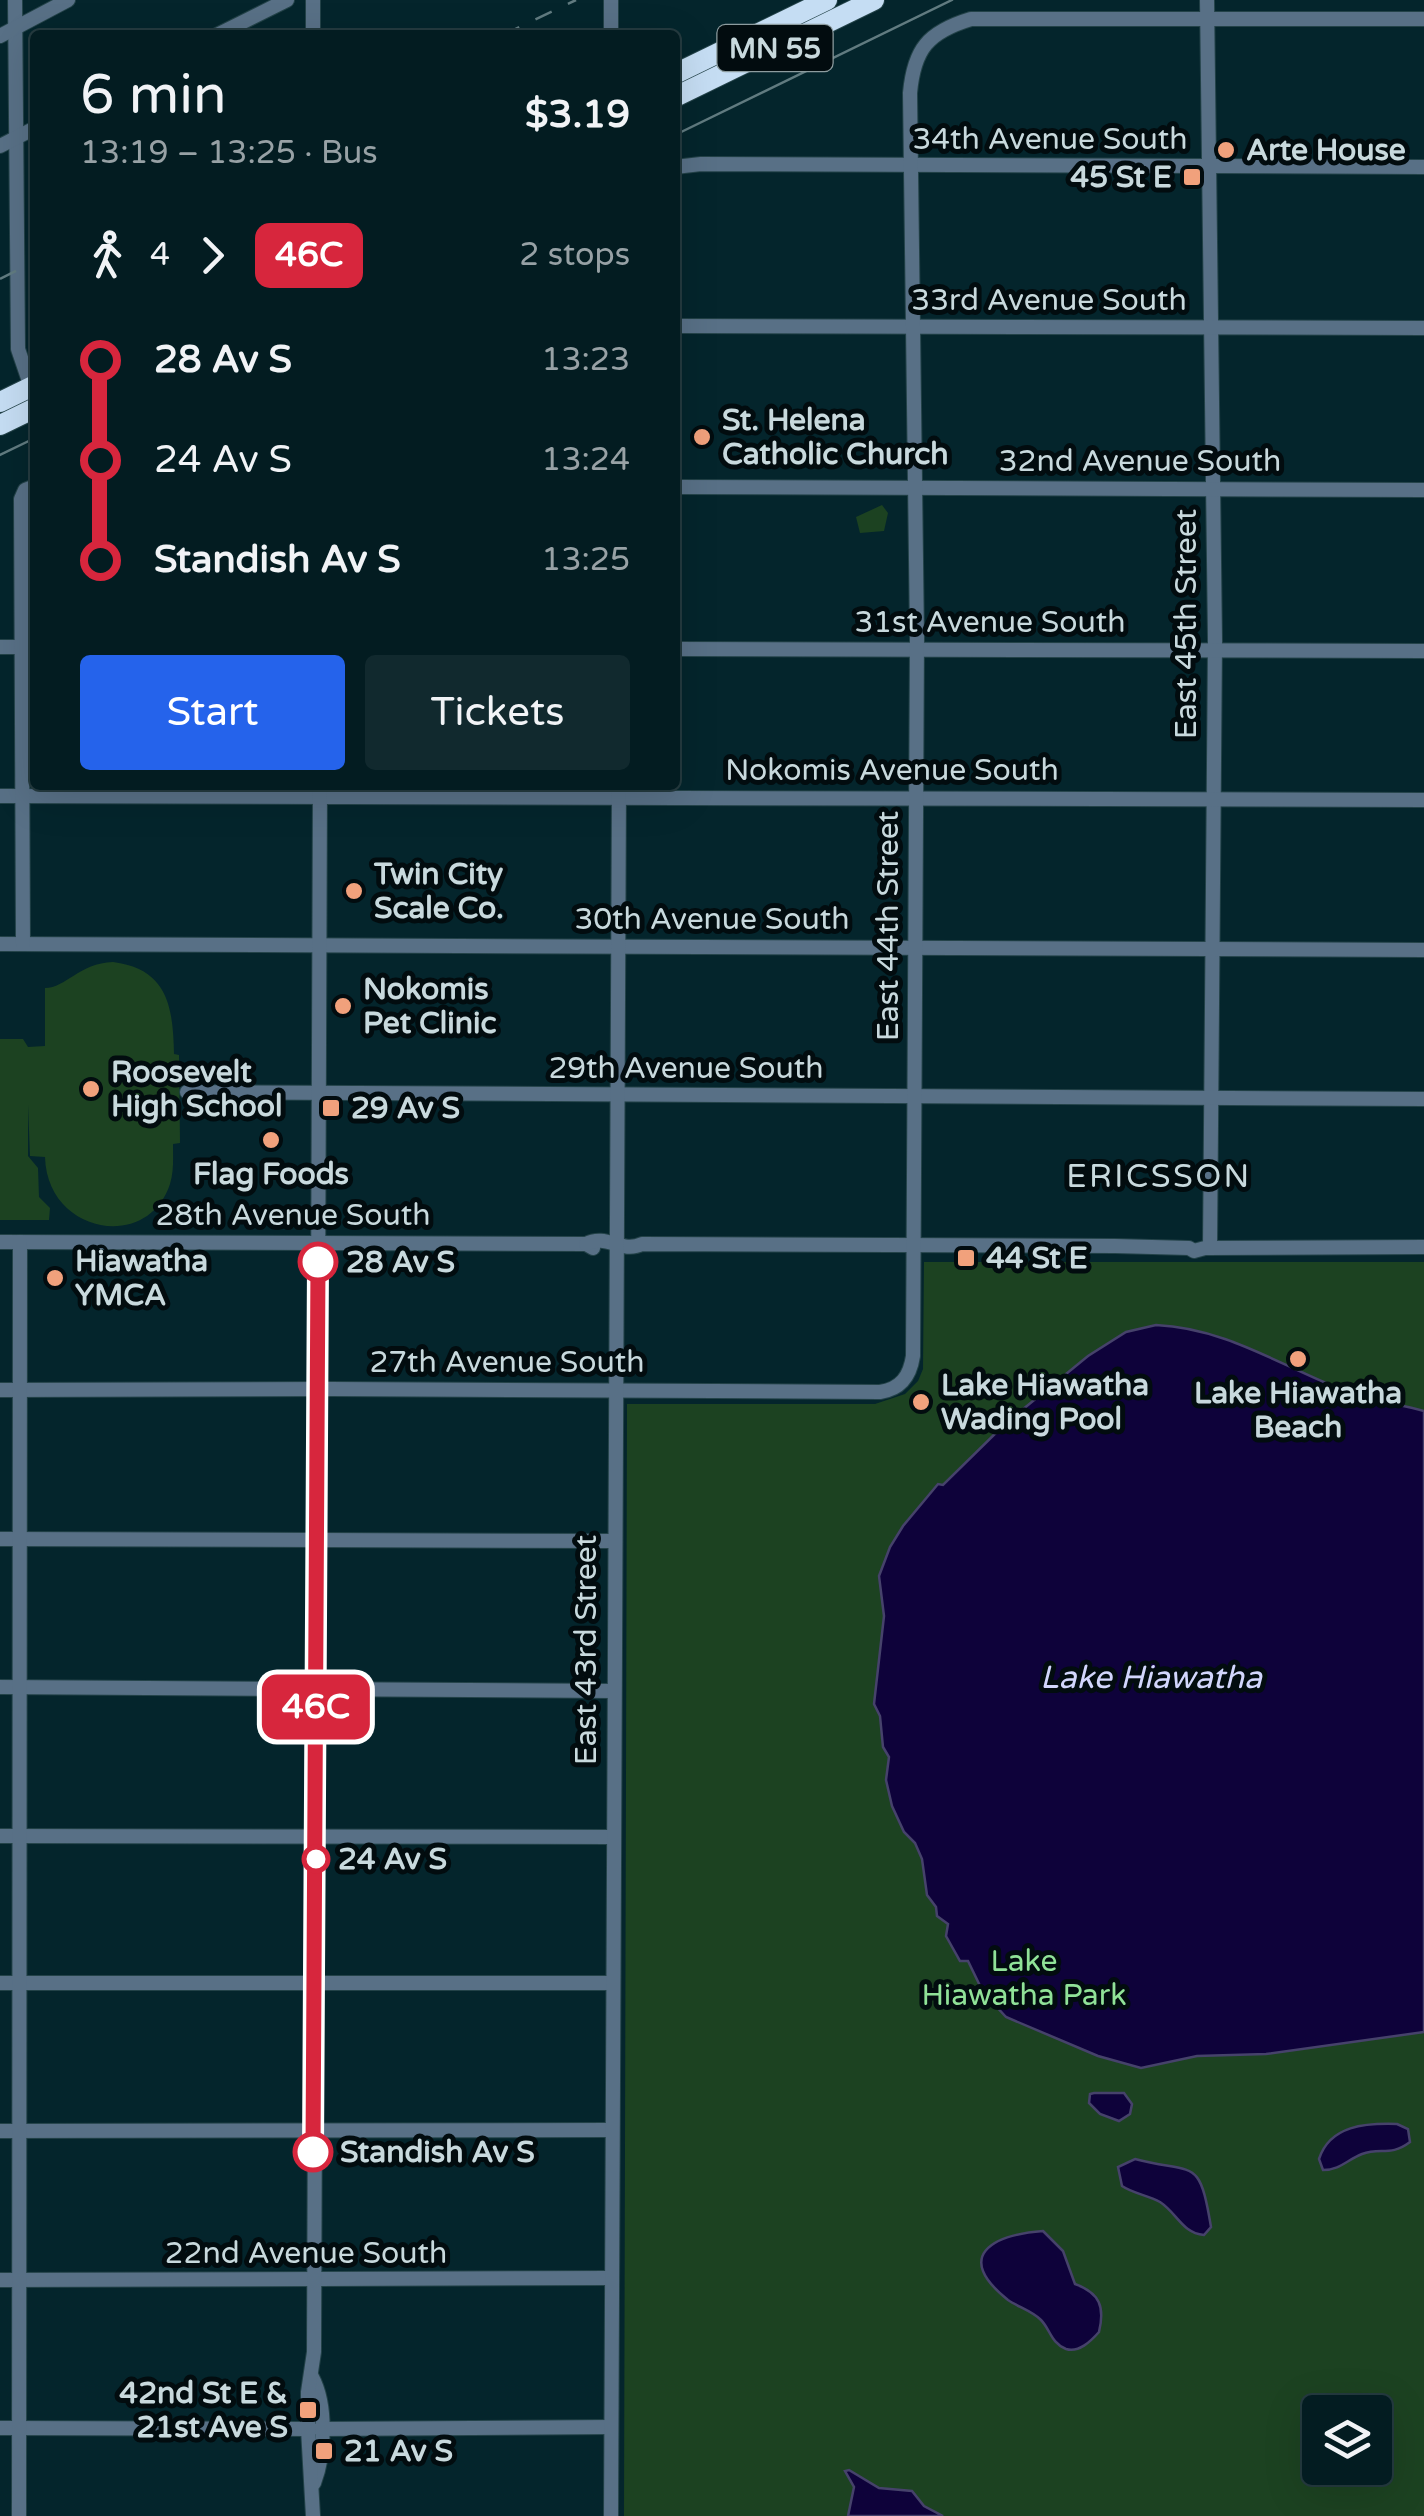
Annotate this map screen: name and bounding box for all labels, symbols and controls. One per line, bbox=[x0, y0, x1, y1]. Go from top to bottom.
road number: MN 55 bbox=[718, 25, 832, 71]
text: 6 min bbox=[80, 63, 227, 129]
text: $3.19 bbox=[525, 92, 630, 138]
street label: 34th Avenue South bbox=[912, 121, 1188, 158]
place label: Arte House bbox=[1246, 132, 1406, 169]
text: 13:19 – 13:25 · Bus bbox=[80, 134, 378, 172]
marker: Arte House bbox=[1215, 139, 1237, 161]
place label: 45 St E bbox=[1070, 159, 1172, 196]
marker: 45 St E bbox=[1181, 166, 1203, 188]
icon: walk bbox=[80, 228, 135, 283]
icon: forward bbox=[185, 228, 240, 283]
text: 46C bbox=[275, 234, 343, 276]
text: 4 bbox=[150, 236, 170, 274]
text: 2 stops bbox=[519, 236, 630, 274]
street label: 33rd Avenue South bbox=[911, 282, 1187, 319]
text: 28 Av S bbox=[154, 337, 292, 383]
text: 13:23 bbox=[541, 341, 630, 379]
place label: St. Helena Catholic Church bbox=[722, 402, 949, 473]
marker: St. Helena Catholic Church bbox=[691, 426, 713, 448]
text: 24 Av S bbox=[154, 437, 292, 483]
text: 13:24 bbox=[541, 441, 630, 479]
street label: 32nd Avenue South bbox=[999, 443, 1281, 480]
street label: East 45th Street bbox=[1168, 509, 1205, 739]
text: Standish Av S bbox=[154, 537, 401, 583]
text: 13:25 bbox=[541, 541, 630, 579]
street label: 31st Avenue South bbox=[854, 604, 1126, 641]
button: Start bbox=[80, 655, 345, 770]
button: Tickets bbox=[365, 655, 630, 770]
street label: Nokomis Avenue South bbox=[725, 752, 1059, 789]
street label: East 44th Street bbox=[870, 811, 907, 1041]
place label: Twin City Scale Co. bbox=[373, 856, 504, 927]
marker: Twin City Scale Co. bbox=[343, 880, 365, 902]
street label: 30th Avenue South bbox=[574, 901, 850, 938]
place label: Nokomis Pet Clinic bbox=[363, 971, 497, 1042]
marker: Nokomis Pet Clinic bbox=[332, 995, 354, 1017]
street label: 29th Avenue South bbox=[548, 1050, 824, 1087]
place label: Roosevelt High School bbox=[111, 1054, 283, 1125]
marker: Roosevelt High School bbox=[80, 1078, 102, 1100]
place label: 29 Av S bbox=[351, 1090, 460, 1127]
marker: 29 Av S bbox=[320, 1097, 342, 1119]
marker: Flag Foods bbox=[260, 1129, 282, 1151]
place label: Flag Foods bbox=[193, 1156, 349, 1193]
district label: ERICSSON bbox=[1066, 1158, 1252, 1196]
street label: 28th Avenue South bbox=[155, 1197, 431, 1234]
place label: 44 St E bbox=[986, 1240, 1088, 1277]
place label: Hiawatha YMCA bbox=[75, 1243, 208, 1314]
marker: 28 Av S bbox=[299, 1243, 337, 1281]
place label: 28 Av S bbox=[346, 1244, 455, 1281]
marker: 44 St E bbox=[955, 1247, 977, 1269]
marker: Hiawatha YMCA bbox=[44, 1267, 66, 1289]
street label: 27th Avenue South bbox=[369, 1344, 645, 1381]
marker: Lake Hiawatha Beach bbox=[1287, 1348, 1309, 1370]
place label: Lake Hiawatha Wading Pool bbox=[941, 1367, 1149, 1438]
place label: Lake Hiawatha Beach bbox=[1194, 1375, 1402, 1446]
marker: Lake Hiawatha Wading Pool bbox=[910, 1391, 932, 1413]
street label: East 43rd Street bbox=[568, 1535, 605, 1765]
water label: Lake Hiawatha bbox=[1040, 1659, 1263, 1697]
line badge: 46C bbox=[258, 1674, 374, 1740]
text: 46C bbox=[282, 1686, 350, 1728]
place label: 24 Av S bbox=[338, 1841, 447, 1878]
marker: 24 Av S bbox=[303, 1846, 329, 1872]
park label: Lake Hiawatha Park bbox=[922, 1943, 1126, 2014]
marker: Standish Av S bbox=[294, 2133, 332, 2171]
place label: Standish Av S bbox=[340, 2134, 535, 2171]
street label: 22nd Avenue South bbox=[165, 2235, 447, 2272]
place label: 42nd St E & 21st Ave S bbox=[119, 2375, 288, 2446]
map controls bbox=[1302, 2395, 1392, 2485]
button: layers bbox=[1302, 2395, 1392, 2485]
marker: 42nd St E & 21st Ave S bbox=[297, 2399, 319, 2421]
place label: 21 Av S bbox=[344, 2433, 453, 2470]
marker: 21 Av S bbox=[313, 2440, 335, 2462]

